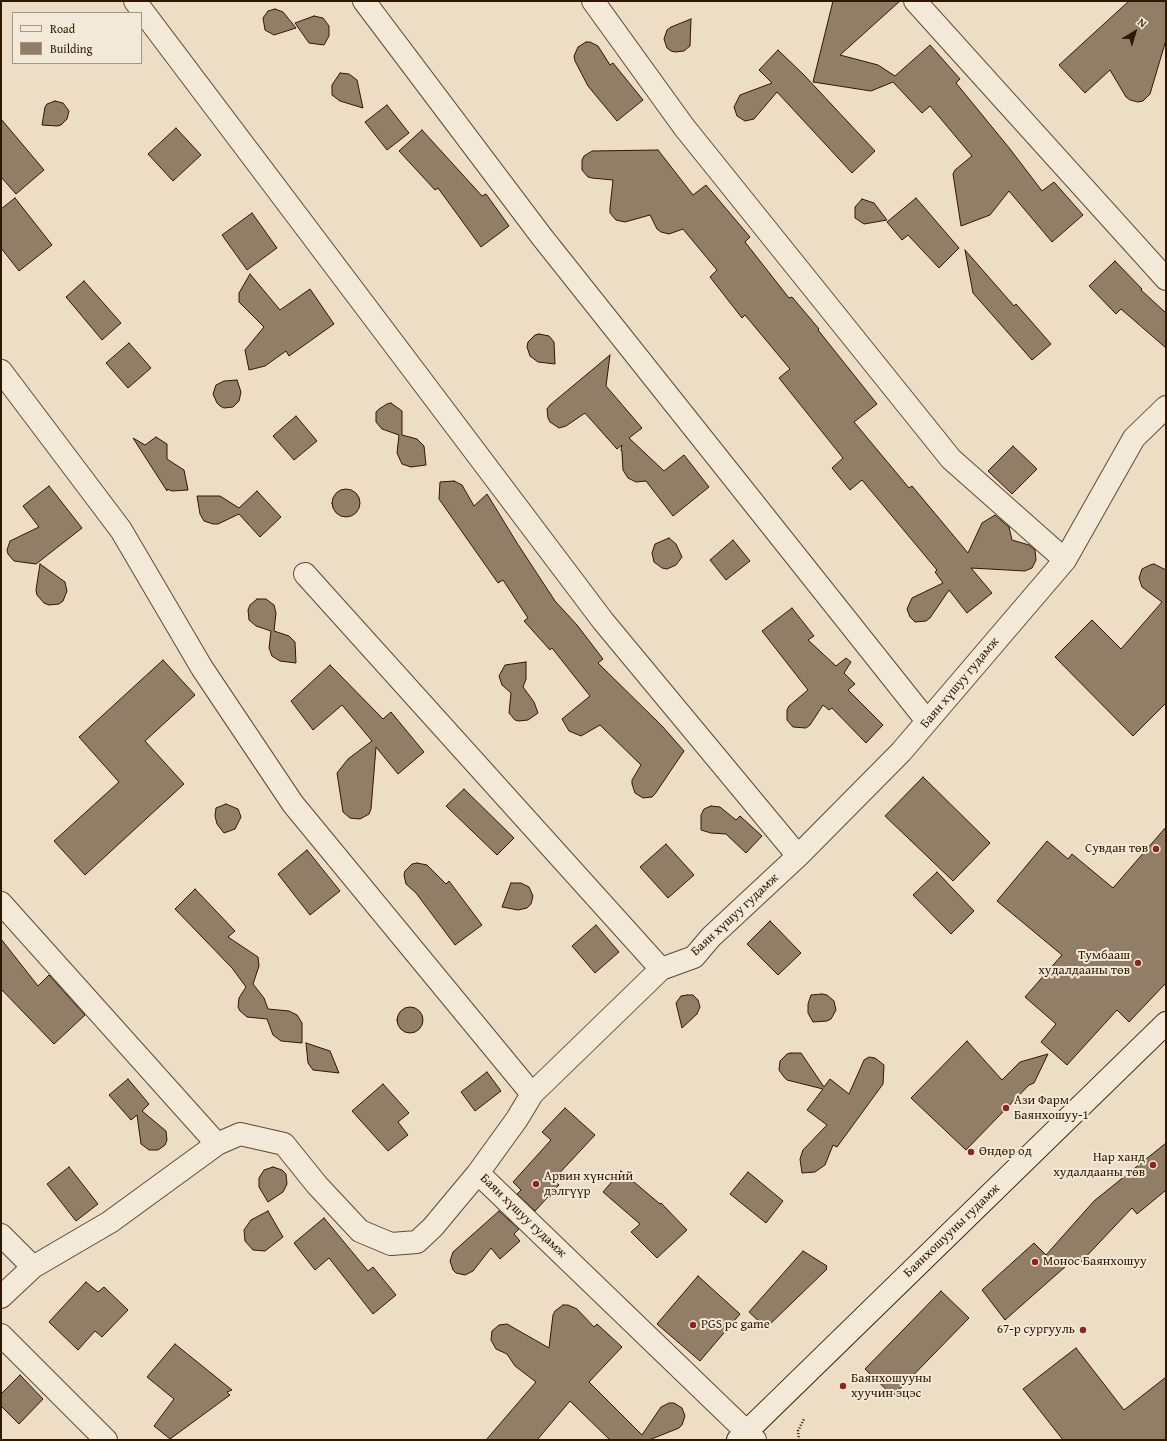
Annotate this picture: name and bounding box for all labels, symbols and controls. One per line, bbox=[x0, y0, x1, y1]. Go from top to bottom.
legend bbox=[12, 12, 142, 64]
north arrow bbox=[1115, 12, 1155, 52]
text: N bbox=[1135, 14, 1150, 31]
text: Road bbox=[50, 20, 75, 37]
text: Building bbox=[50, 40, 93, 57]
street label: Баян хүшуу гудамж bbox=[917, 634, 1003, 732]
place label: Сувдан төв bbox=[1085, 841, 1148, 857]
marker: Сувдан төв bbox=[1151, 844, 1161, 854]
street label: Баян хүшуу гудамж bbox=[688, 870, 782, 960]
place label: Тумбааш худалдааны төв bbox=[1038, 948, 1130, 979]
marker: Тумбааш худалдааны төв bbox=[1133, 958, 1143, 968]
place label: Ази Фарм Баянхошуу-1 bbox=[1014, 1093, 1089, 1124]
marker: Ази Фарм Баянхошуу-1 bbox=[1001, 1103, 1011, 1113]
place label: Өндөр од bbox=[979, 1144, 1032, 1160]
marker: Өндөр од bbox=[966, 1147, 976, 1157]
place label: Нар ханд худалдааны төв bbox=[1053, 1150, 1145, 1181]
marker: Нар ханд худалдааны төв bbox=[1148, 1160, 1158, 1170]
place label: Арвин хүнсний дэлгүүр bbox=[544, 1169, 633, 1200]
street label: Баян хүшуу гудамж bbox=[477, 1171, 569, 1261]
marker: Арвин хүнсний дэлгүүр bbox=[531, 1179, 541, 1189]
street label: Баянхошууны гудамж bbox=[901, 1181, 1003, 1281]
place label: Монос Баянхошуу bbox=[1043, 1254, 1147, 1270]
marker: Монос Баянхошуу bbox=[1030, 1257, 1040, 1267]
place label: PGS pc game bbox=[701, 1317, 770, 1333]
marker: PGS pc game bbox=[688, 1320, 698, 1330]
place label: 67-р сургууль bbox=[997, 1322, 1075, 1338]
marker: 67-р сургууль bbox=[1078, 1325, 1088, 1335]
place label: Баянхошууны хуучин эцэс bbox=[851, 1371, 932, 1402]
marker: Баянхошууны хуучин эцэс bbox=[838, 1381, 848, 1391]

